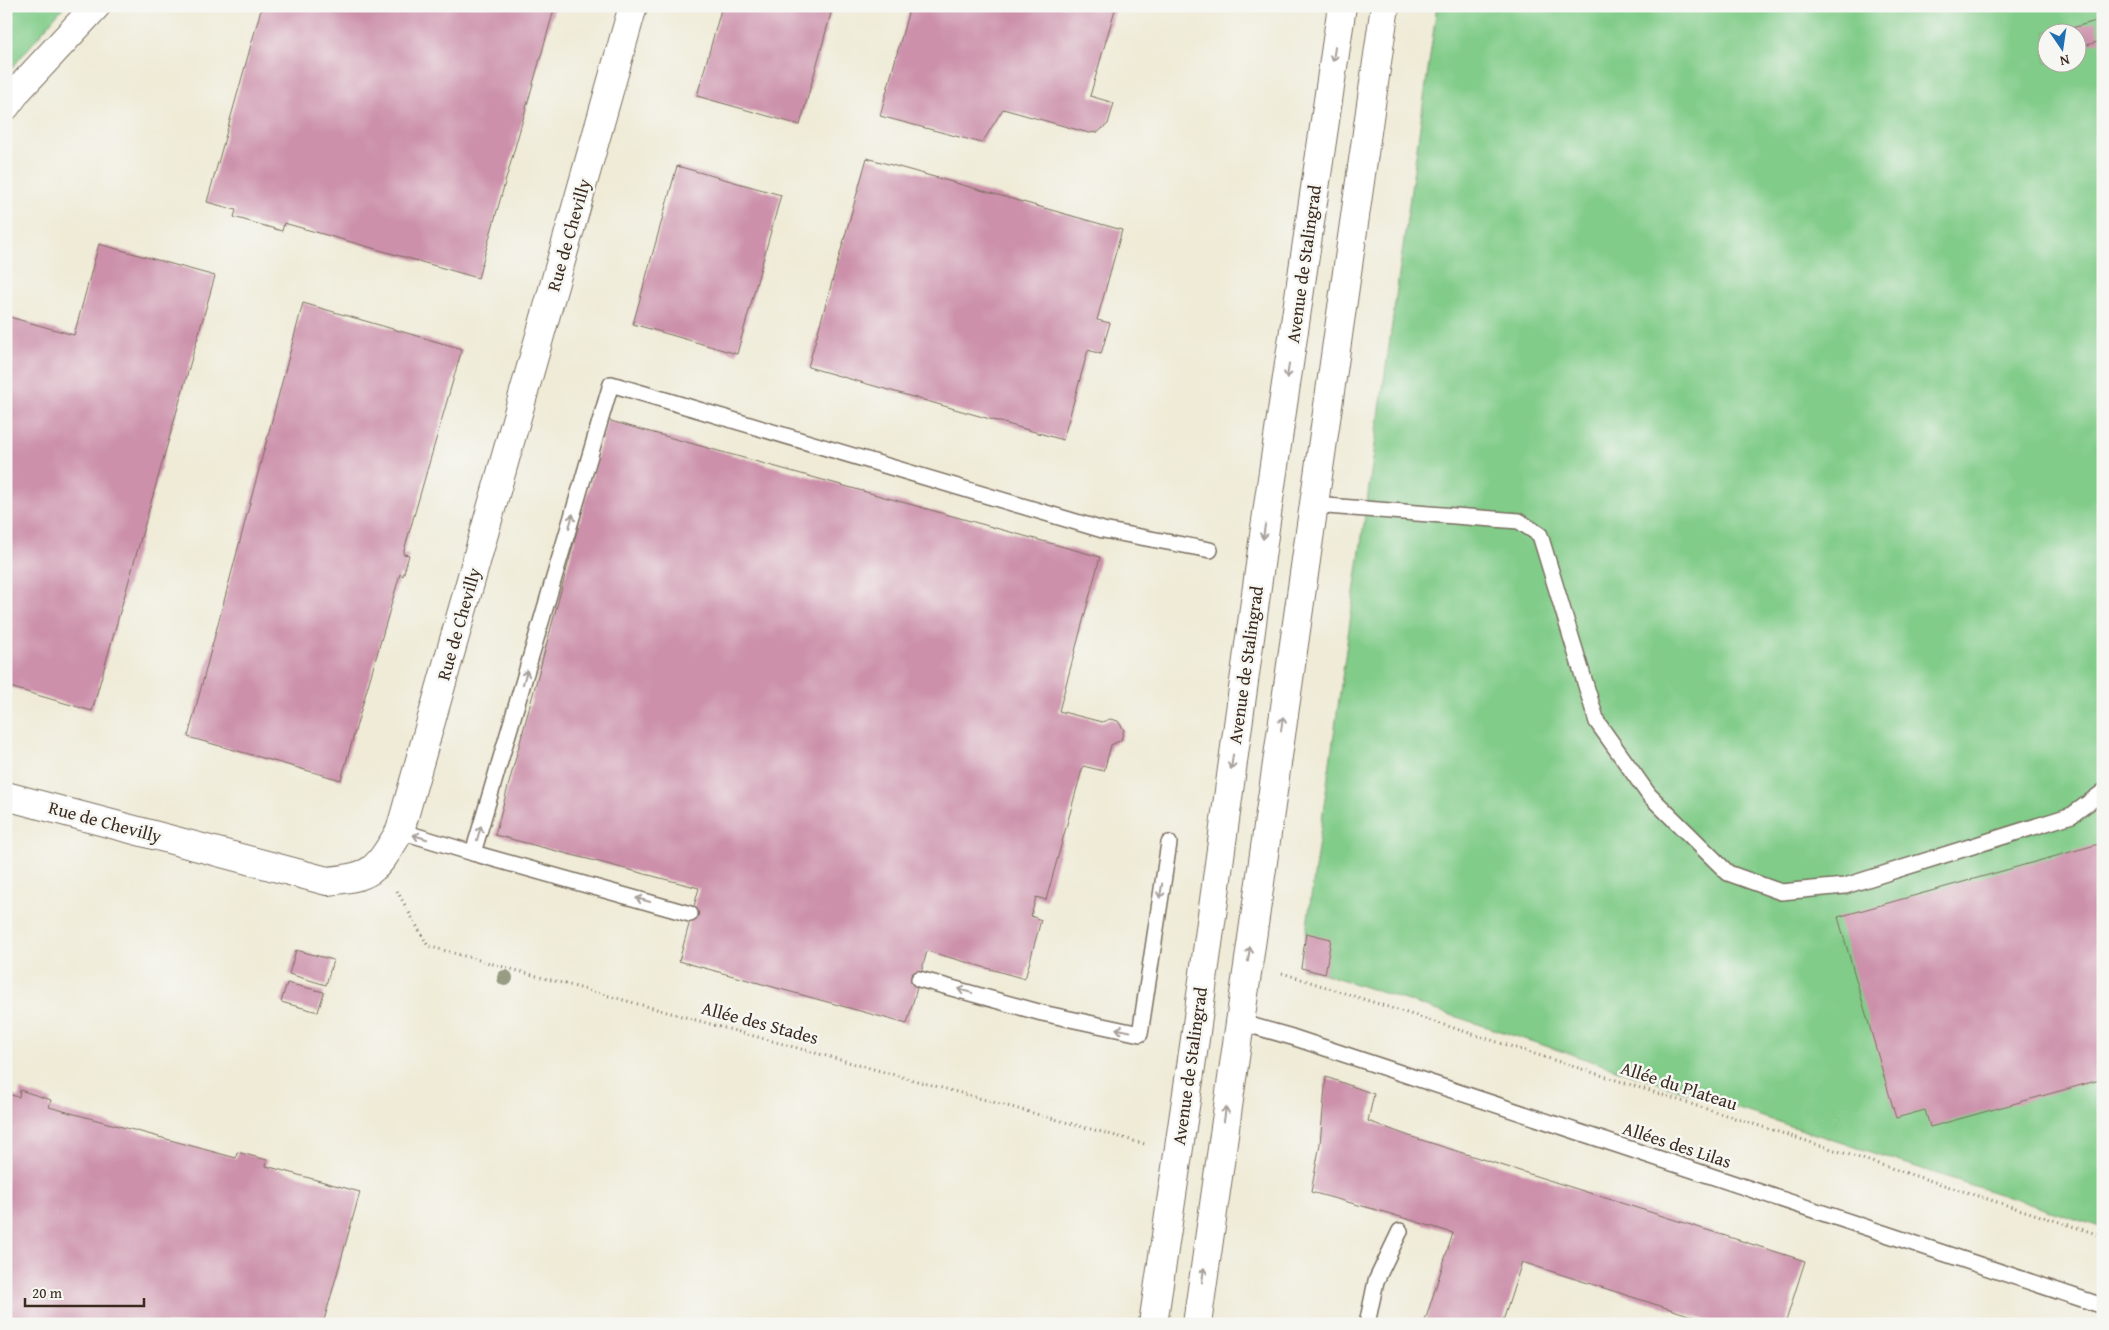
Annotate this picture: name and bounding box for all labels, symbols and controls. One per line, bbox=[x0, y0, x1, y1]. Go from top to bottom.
north arrow bbox=[2036, 22, 2086, 72]
one-way arrow bbox=[1329, 46, 1339, 62]
text: N bbox=[2057, 50, 2072, 72]
street label: Rue de Chevilly bbox=[540, 175, 597, 294]
street label: Avenue de Stalingrad bbox=[1279, 183, 1328, 345]
one-way arrow bbox=[1283, 363, 1293, 379]
one-way arrow bbox=[567, 513, 576, 529]
one-way arrow bbox=[1259, 523, 1269, 539]
street label: Rue de Chevilly bbox=[430, 564, 487, 683]
street label: Avenue de Stalingrad bbox=[1221, 584, 1270, 746]
one-way arrow bbox=[520, 669, 530, 685]
one-way arrow bbox=[1277, 716, 1287, 732]
one-way arrow bbox=[1227, 754, 1237, 770]
street label: Rue de Chevilly bbox=[46, 793, 165, 850]
one-way arrow bbox=[474, 825, 484, 841]
one-way arrow bbox=[413, 832, 428, 841]
one-way arrow bbox=[1156, 883, 1166, 899]
one-way arrow bbox=[635, 895, 651, 905]
one-way arrow bbox=[1244, 946, 1254, 962]
street label: Avenue de Stalingrad bbox=[1165, 985, 1214, 1147]
one-way arrow bbox=[957, 986, 973, 996]
street label: Allée des Stades bbox=[699, 994, 822, 1051]
one-way arrow bbox=[1115, 1025, 1131, 1034]
street label: Allée du Plateau bbox=[1617, 1054, 1741, 1117]
one-way arrow bbox=[1221, 1107, 1231, 1123]
street label: Allées des Lilas bbox=[1619, 1114, 1735, 1175]
one-way arrow bbox=[1198, 1268, 1208, 1284]
scale bar bbox=[25, 1275, 144, 1307]
text: 20 m bbox=[32, 1282, 63, 1303]

